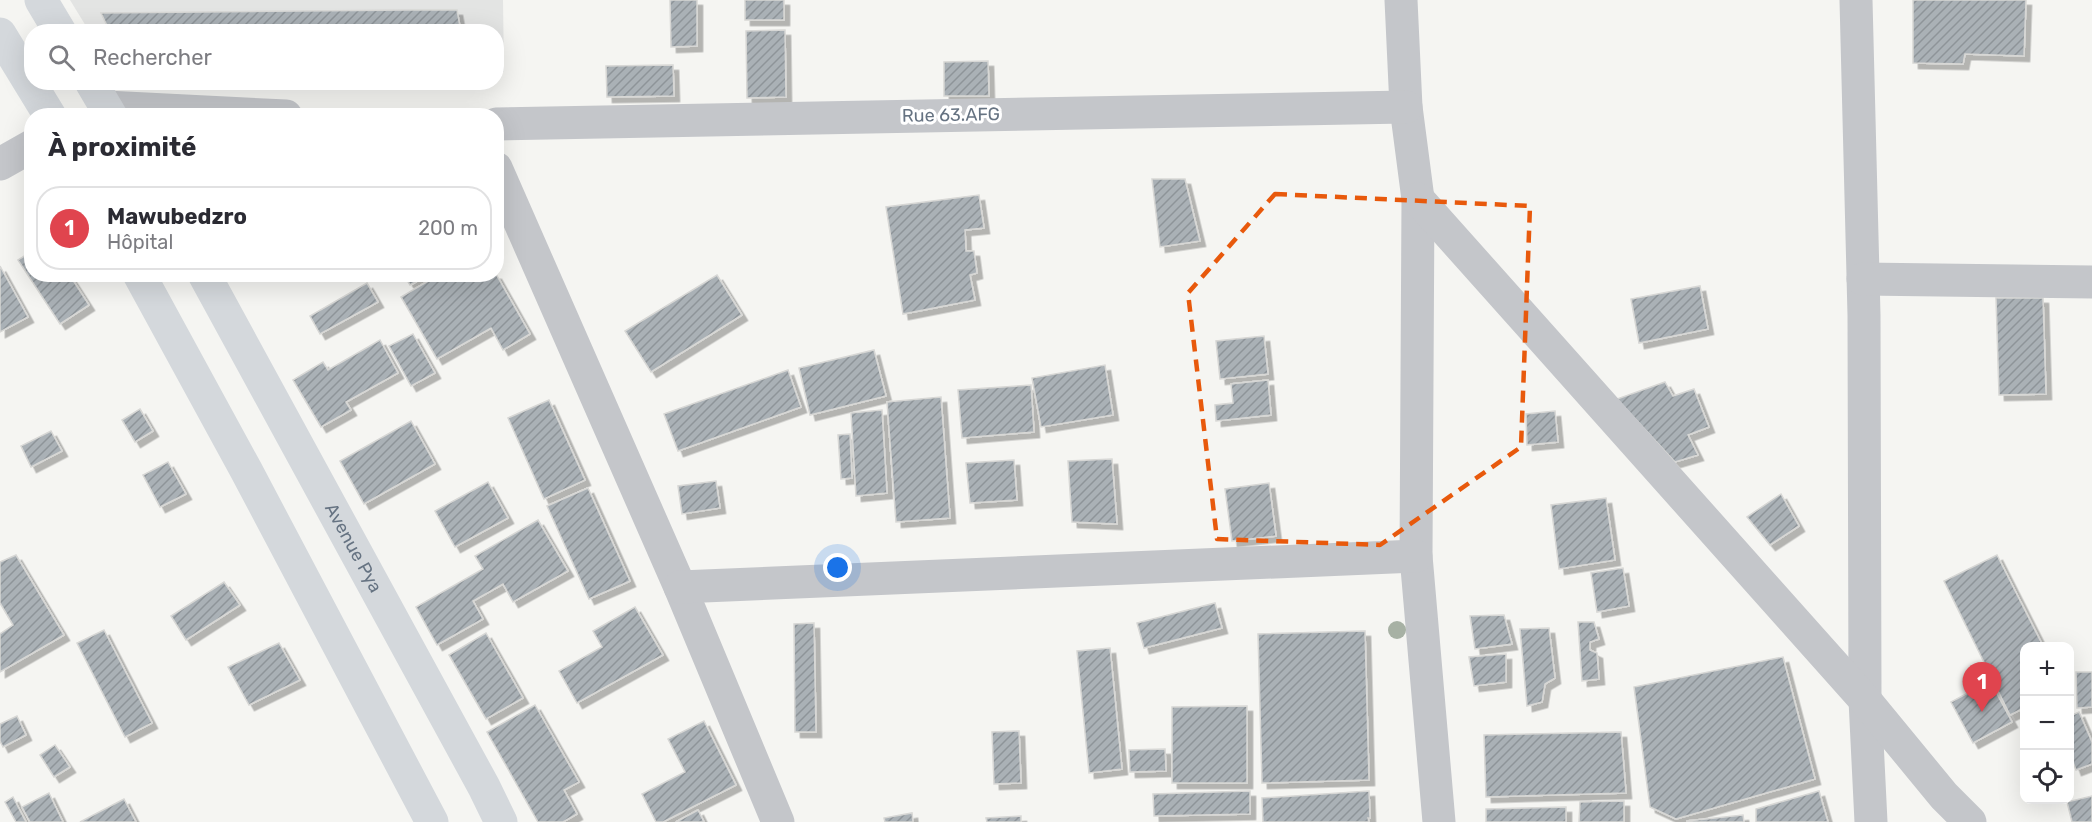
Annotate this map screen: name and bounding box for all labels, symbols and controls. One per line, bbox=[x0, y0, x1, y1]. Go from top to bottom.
search box bbox=[24, 24, 504, 90]
icon: search bbox=[45, 41, 78, 74]
text: Rechercher bbox=[93, 44, 212, 71]
street label: Rue 63.AFG bbox=[902, 103, 1000, 127]
text: À proximité bbox=[48, 132, 197, 163]
text: Mawubedzro bbox=[107, 203, 247, 230]
text: 1 bbox=[65, 216, 74, 240]
text: 200 m bbox=[418, 216, 478, 240]
text: Hôpital bbox=[107, 230, 173, 254]
street label: Avenue Pya bbox=[320, 499, 387, 596]
your location bbox=[823, 553, 852, 582]
map controls bbox=[2020, 642, 2074, 804]
button: + bbox=[2020, 642, 2074, 696]
pin: 1 bbox=[1962, 662, 2002, 712]
button: − bbox=[2020, 696, 2074, 750]
button: locate bbox=[2020, 750, 2074, 804]

